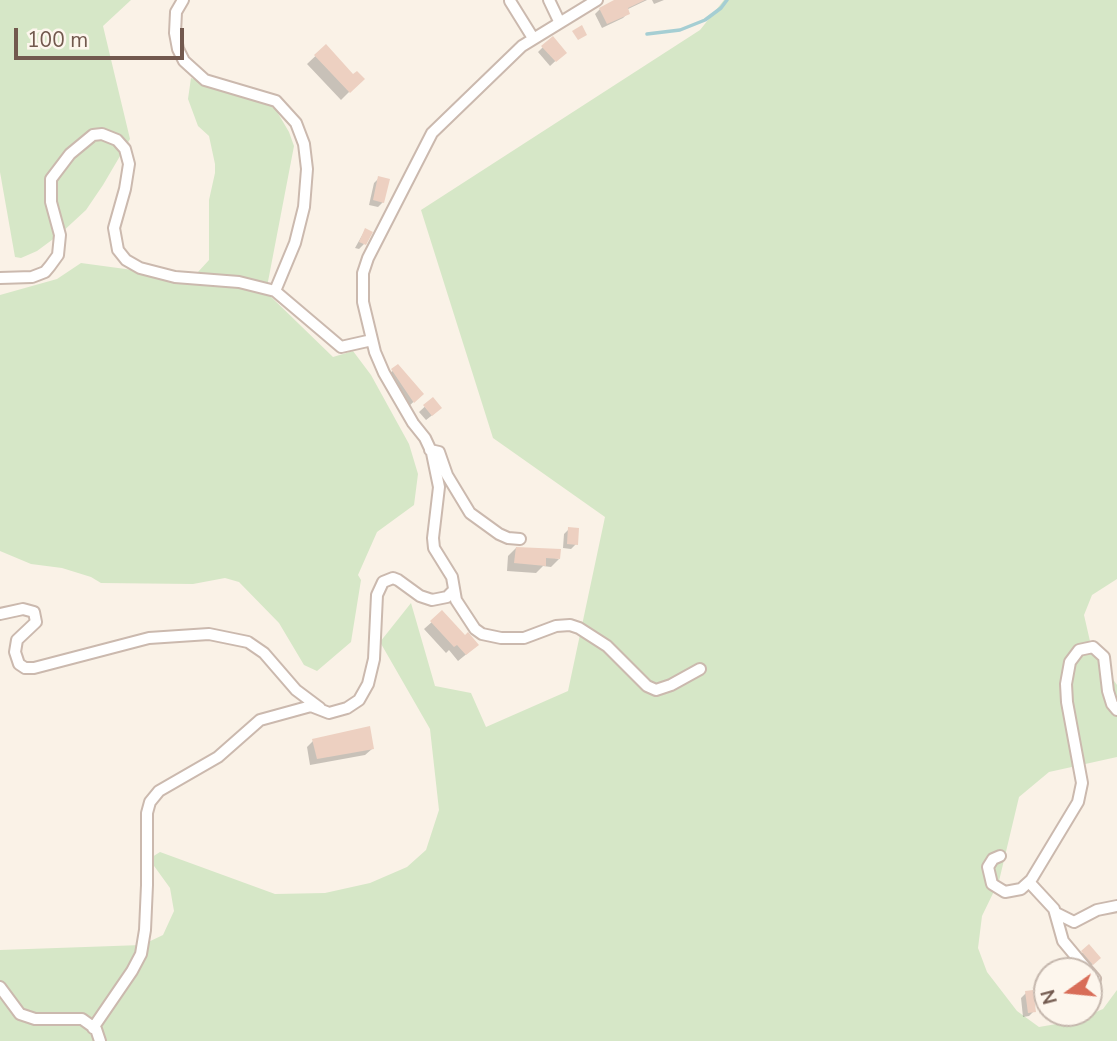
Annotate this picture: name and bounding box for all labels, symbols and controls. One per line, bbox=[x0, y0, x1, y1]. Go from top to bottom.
scale bar bbox=[18, 14, 187, 58]
text: 100 m bbox=[27, 26, 88, 54]
north arrow bbox=[1033, 957, 1103, 1027]
text: N bbox=[1035, 987, 1064, 1007]

